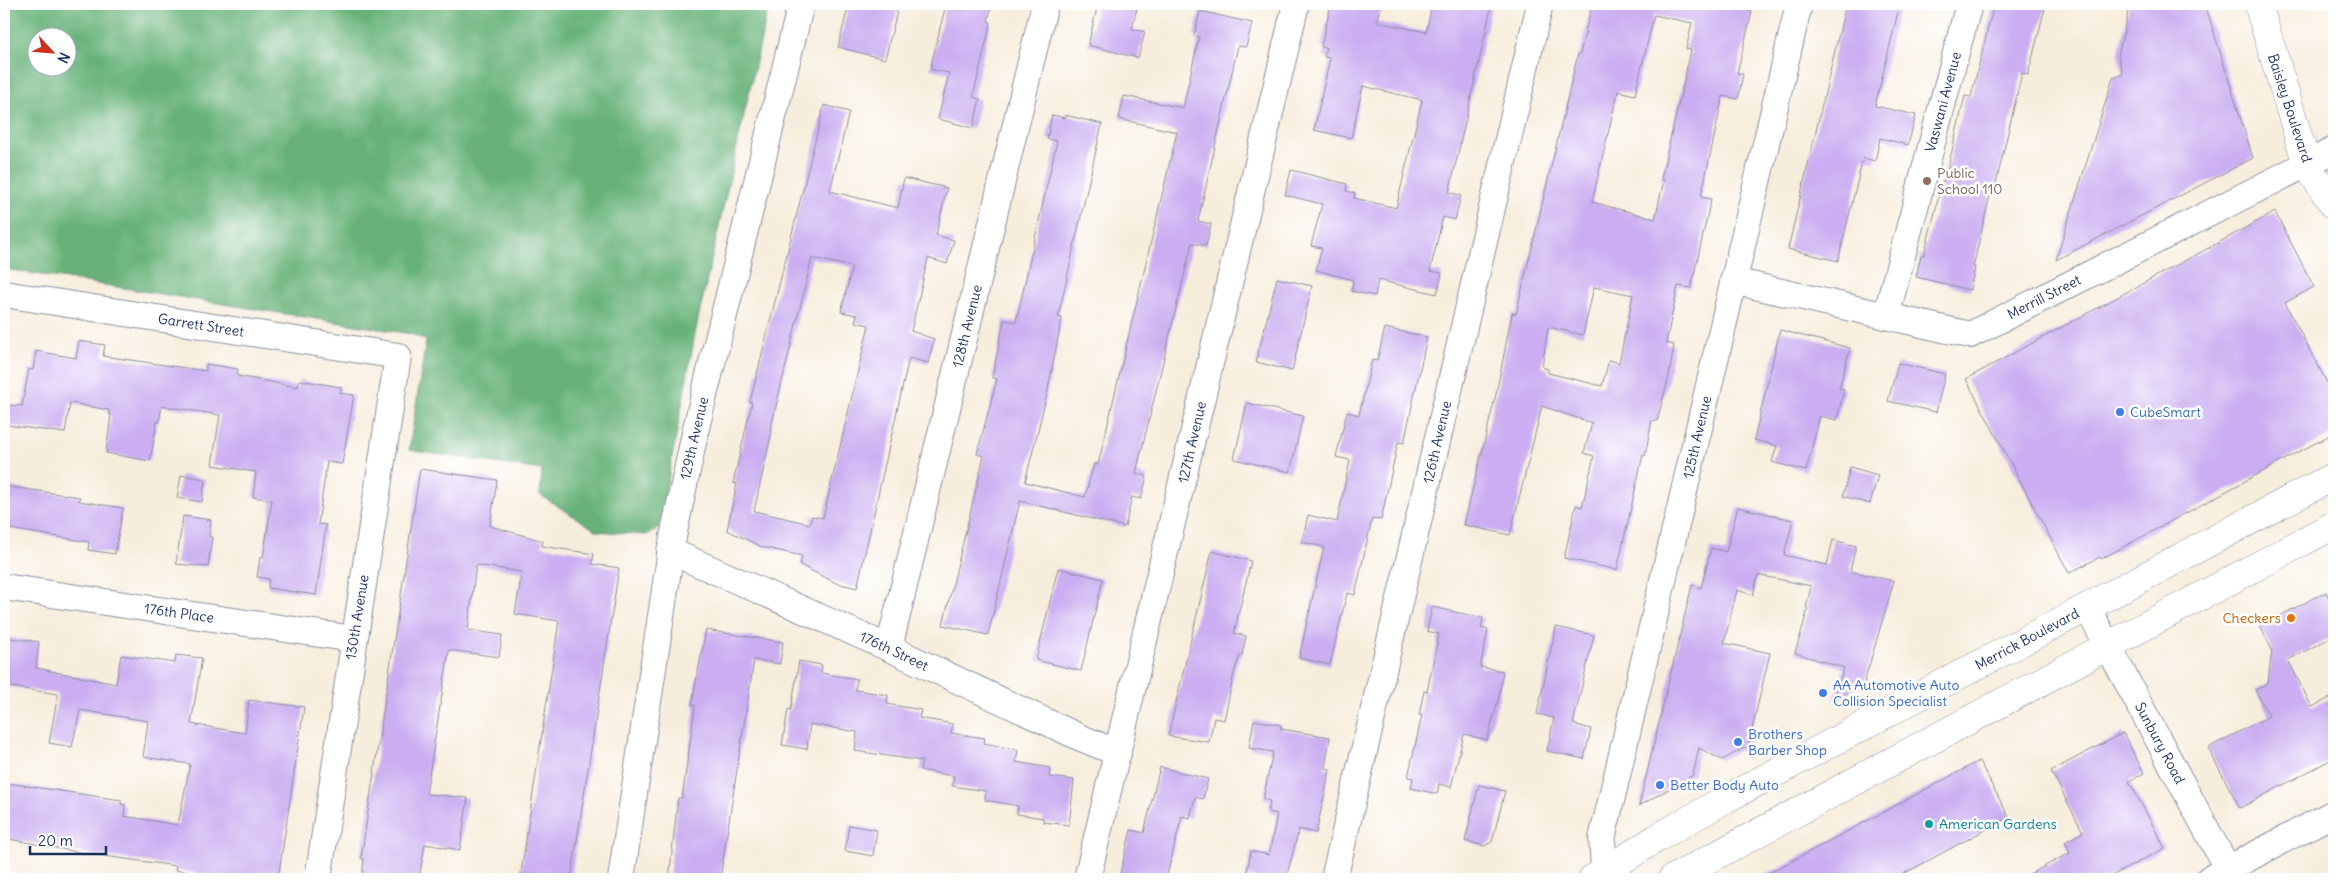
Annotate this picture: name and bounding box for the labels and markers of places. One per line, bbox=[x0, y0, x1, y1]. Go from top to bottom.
place label: Public School 110 bbox=[1937, 164, 2003, 198]
marker: Public School 110 bbox=[1921, 175, 1933, 187]
place label: CubeSmart bbox=[2130, 403, 2201, 421]
marker: CubeSmart bbox=[2114, 406, 2126, 418]
place label: Checkers bbox=[2222, 609, 2281, 627]
marker: Checkers bbox=[2285, 612, 2297, 624]
place label: AA Automotive Auto Collision Specialist bbox=[1833, 676, 1960, 710]
marker: AA Automotive Auto Collision Specialist bbox=[1817, 687, 1829, 699]
place label: Brothers Barber Shop bbox=[1748, 725, 1827, 759]
marker: Brothers Barber Shop bbox=[1732, 736, 1744, 748]
place label: Better Body Auto bbox=[1670, 776, 1779, 794]
marker: Better Body Auto bbox=[1654, 779, 1666, 791]
place label: American Gardens bbox=[1939, 815, 2057, 833]
marker: American Gardens bbox=[1923, 818, 1935, 830]

